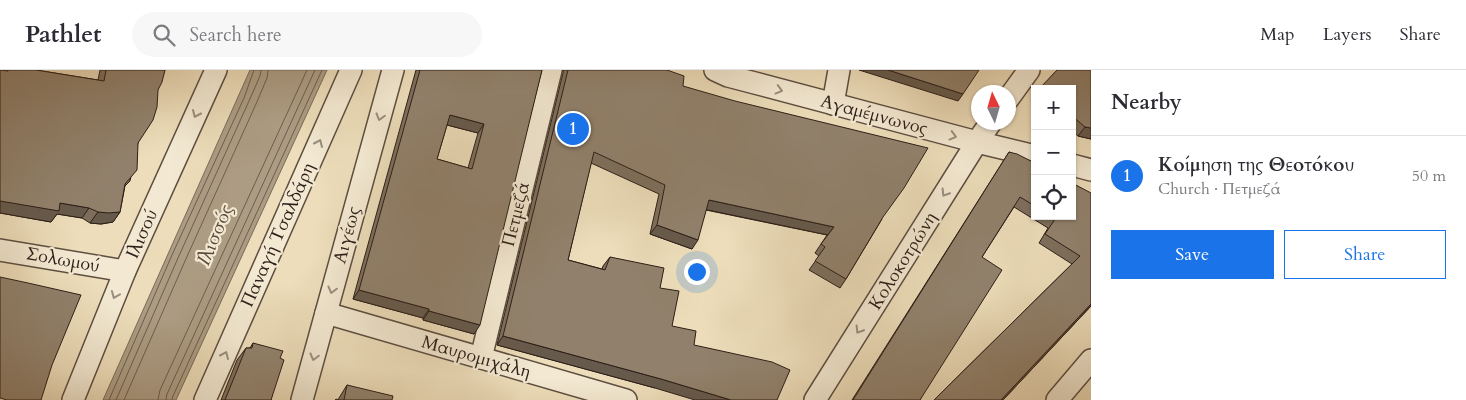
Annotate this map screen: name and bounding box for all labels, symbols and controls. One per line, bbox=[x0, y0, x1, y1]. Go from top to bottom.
search box bbox=[132, 12, 482, 57]
text: Pathlet bbox=[25, 18, 102, 51]
icon: search bbox=[150, 21, 178, 49]
text: Search here bbox=[190, 22, 282, 48]
text: Map bbox=[1260, 22, 1295, 47]
text: Layers bbox=[1323, 22, 1372, 47]
text: Share bbox=[1400, 22, 1441, 47]
one-way arrow bbox=[774, 84, 782, 94]
north arrow bbox=[971, 85, 1016, 130]
map controls bbox=[1031, 85, 1076, 220]
button: + bbox=[1031, 85, 1076, 130]
text: Nearby bbox=[1111, 88, 1182, 117]
street label: Αγαμέμνωνος bbox=[818, 89, 931, 141]
one-way arrow bbox=[192, 109, 203, 118]
pin: 1 bbox=[557, 110, 589, 148]
one-way arrow bbox=[375, 112, 386, 121]
one-way arrow bbox=[948, 130, 957, 141]
button: − bbox=[1031, 130, 1076, 175]
one-way arrow bbox=[313, 139, 324, 148]
text: Κοίμηση της Θεοτόκου bbox=[1158, 152, 1354, 178]
street label: Παναγή Τσαλδάρη bbox=[235, 159, 321, 311]
text: 1 bbox=[1123, 165, 1131, 187]
text: 50 m bbox=[1412, 165, 1446, 187]
button: locate bbox=[1031, 175, 1076, 220]
text: Church · Πετμεζά bbox=[1158, 178, 1281, 200]
street label: Πετμεζά bbox=[496, 179, 536, 249]
one-way arrow bbox=[942, 187, 952, 196]
water label: Ιλισσός bbox=[191, 200, 239, 270]
street label: Αιγέως bbox=[327, 203, 367, 266]
street label: Ιλισού bbox=[120, 205, 164, 263]
street label: Κολοκοτρώνη bbox=[863, 207, 943, 315]
button: Save bbox=[1111, 230, 1274, 279]
button: Share bbox=[1284, 230, 1446, 279]
street label: Σολωμού bbox=[24, 241, 102, 279]
your location bbox=[684, 259, 710, 285]
one-way arrow bbox=[327, 286, 338, 295]
one-way arrow bbox=[111, 290, 122, 299]
one-way arrow bbox=[856, 325, 866, 334]
street label: Μαυρομιχάλη bbox=[419, 330, 533, 384]
one-way arrow bbox=[219, 351, 230, 360]
one-way arrow bbox=[309, 352, 320, 361]

